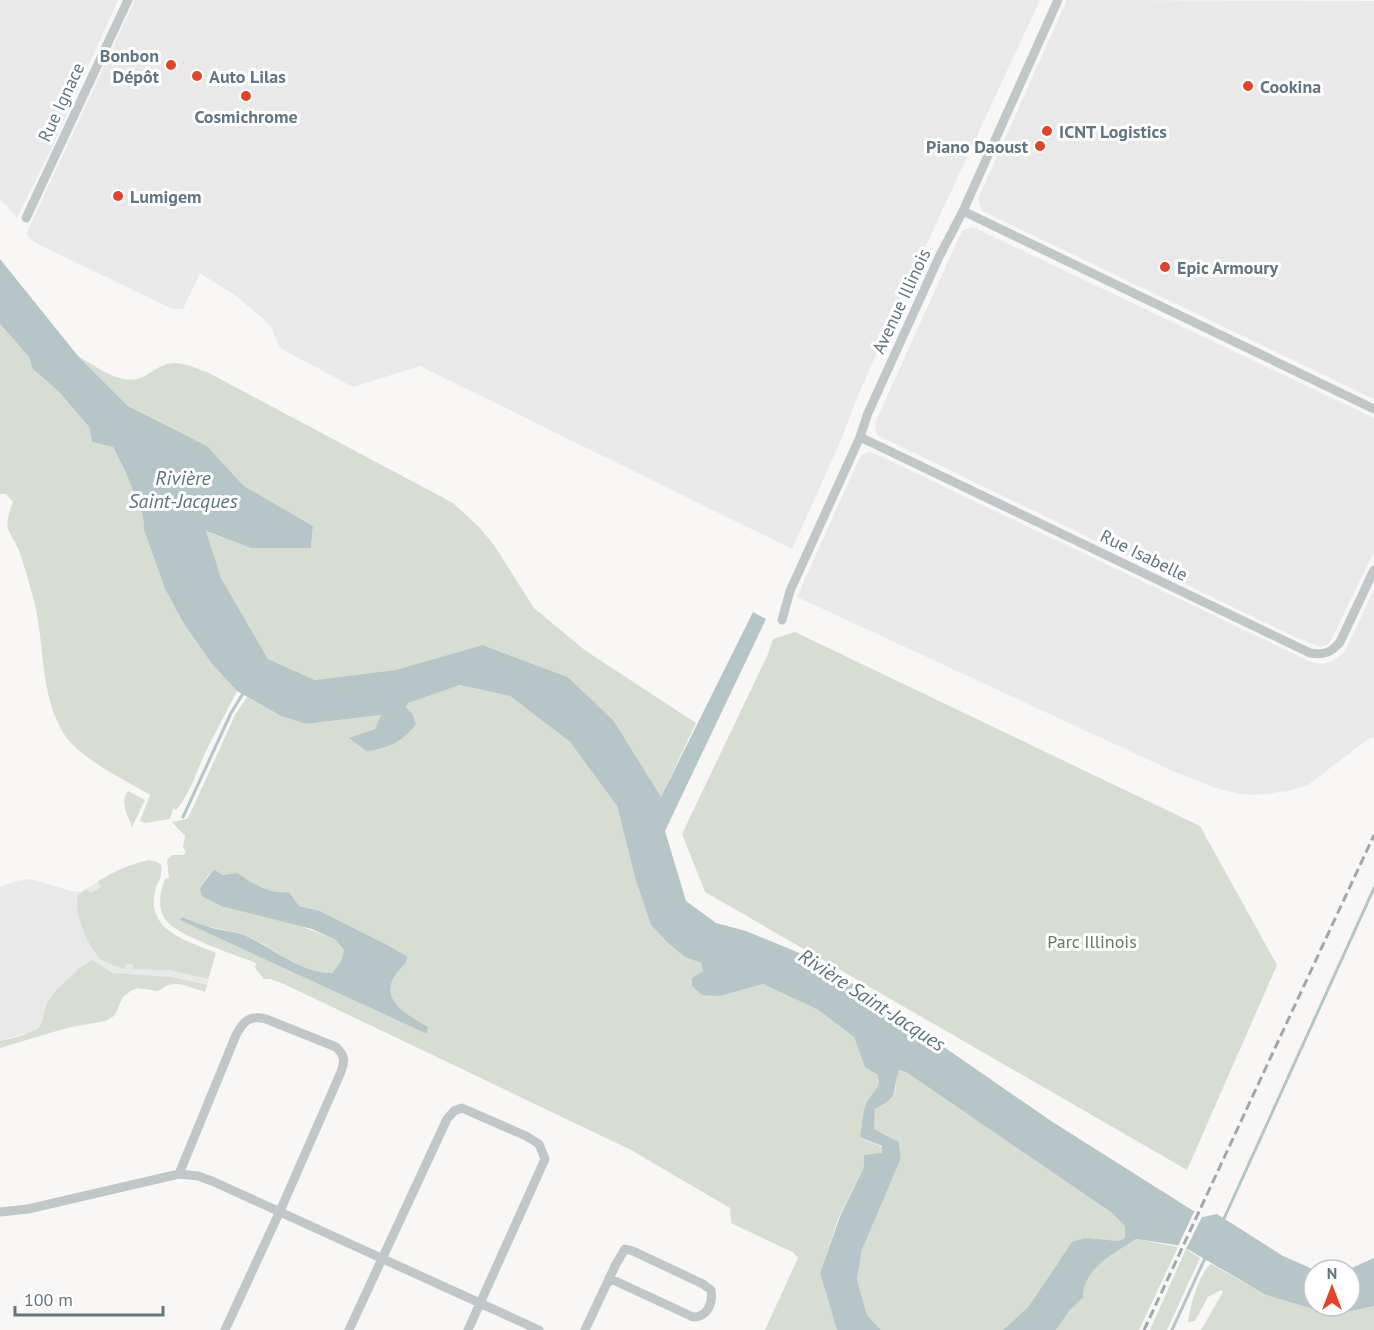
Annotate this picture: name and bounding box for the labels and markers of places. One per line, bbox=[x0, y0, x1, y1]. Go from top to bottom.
place label: Bonbon Dépôt bbox=[100, 44, 160, 88]
marker: Bonbon Dépôt bbox=[164, 58, 178, 72]
place label: Auto Lilas bbox=[209, 65, 286, 88]
marker: Auto Lilas bbox=[190, 69, 204, 83]
place label: Cookina bbox=[1260, 75, 1321, 98]
marker: Cookina bbox=[1241, 79, 1255, 93]
marker: Cosmichrome bbox=[239, 89, 253, 103]
place label: Cosmichrome bbox=[194, 105, 298, 128]
place label: ICNT Logistics bbox=[1059, 120, 1167, 143]
marker: ICNT Logistics bbox=[1040, 124, 1054, 138]
place label: Piano Daoust bbox=[926, 135, 1029, 158]
marker: Piano Daoust bbox=[1033, 139, 1047, 153]
place label: Lumigem bbox=[130, 185, 202, 208]
marker: Lumigem bbox=[111, 189, 125, 203]
place label: Epic Armoury bbox=[1177, 256, 1279, 279]
marker: Epic Armoury bbox=[1158, 260, 1172, 274]

